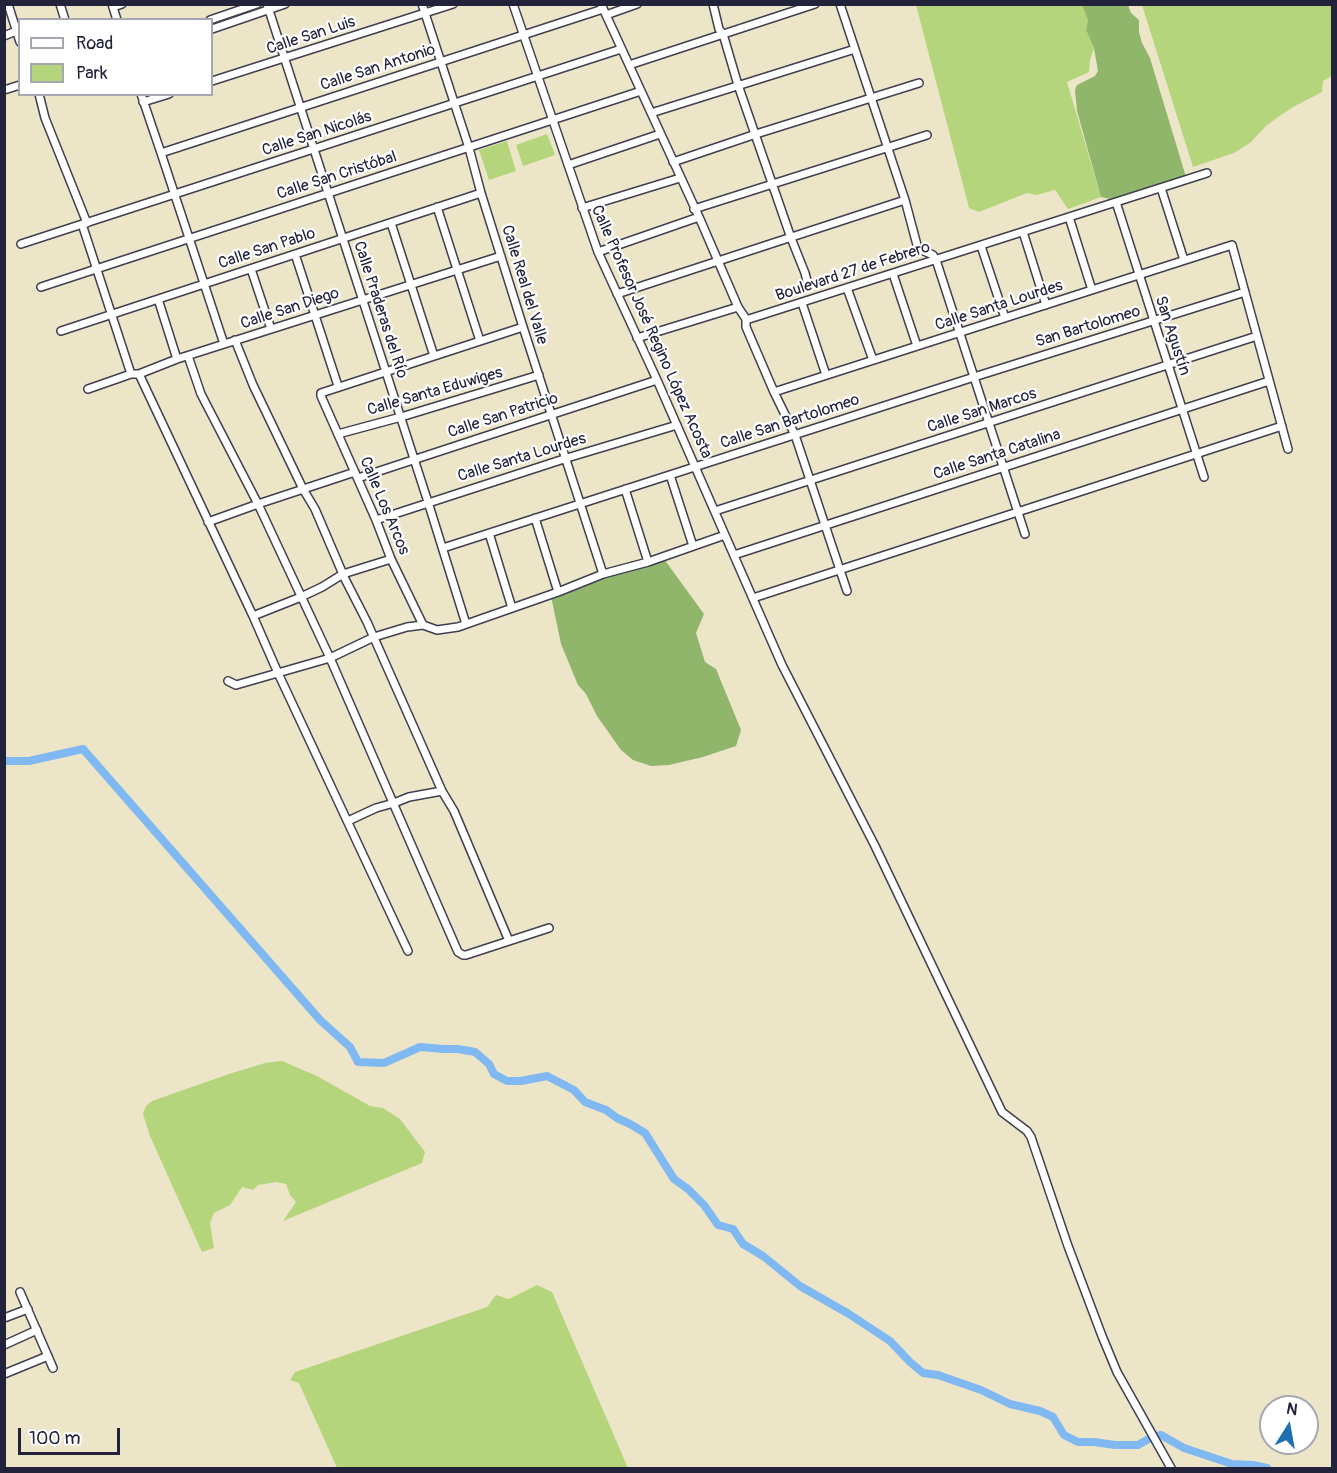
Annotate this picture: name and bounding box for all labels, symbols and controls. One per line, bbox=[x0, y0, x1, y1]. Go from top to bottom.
street label: Calle San Luis bbox=[264, 13, 358, 59]
legend bbox=[18, 18, 213, 96]
text: Road bbox=[76, 32, 113, 55]
street label: Calle San Antonio bbox=[318, 40, 438, 96]
text: Park bbox=[76, 62, 108, 85]
street label: Calle San Nicolás bbox=[260, 107, 374, 161]
street label: Calle San Cristóbal bbox=[275, 148, 399, 204]
street label: Calle Profesor José Regino López Acosta bbox=[586, 202, 716, 462]
street label: Calle Real del Valle bbox=[497, 223, 551, 347]
street label: Calle San Pablo bbox=[216, 224, 318, 274]
street label: Boulevard 27 de Febrero bbox=[773, 238, 933, 306]
street label: Calle Praderas del Río bbox=[349, 239, 411, 381]
street label: Calle Santa Lourdes bbox=[933, 276, 1065, 336]
street label: Calle San Diego bbox=[238, 284, 342, 334]
street label: San Agustín bbox=[1150, 294, 1194, 378]
street label: San Bartolomeo bbox=[1033, 302, 1143, 352]
street label: Calle Santa Eduwiges bbox=[365, 364, 505, 420]
street label: Calle San Marcos bbox=[925, 384, 1039, 438]
street label: Calle San Patricio bbox=[445, 389, 561, 443]
street label: Calle San Bartolomeo bbox=[718, 390, 862, 454]
street label: Calle Santa Catalina bbox=[931, 425, 1063, 485]
street label: Calle Santa Lourdes bbox=[456, 429, 588, 487]
street label: Calle Los Arcos bbox=[355, 454, 413, 558]
north arrow bbox=[1259, 1395, 1319, 1455]
text: N bbox=[1285, 1398, 1299, 1420]
scale bar bbox=[21, 1416, 123, 1454]
text: 100 m bbox=[29, 1427, 81, 1450]

